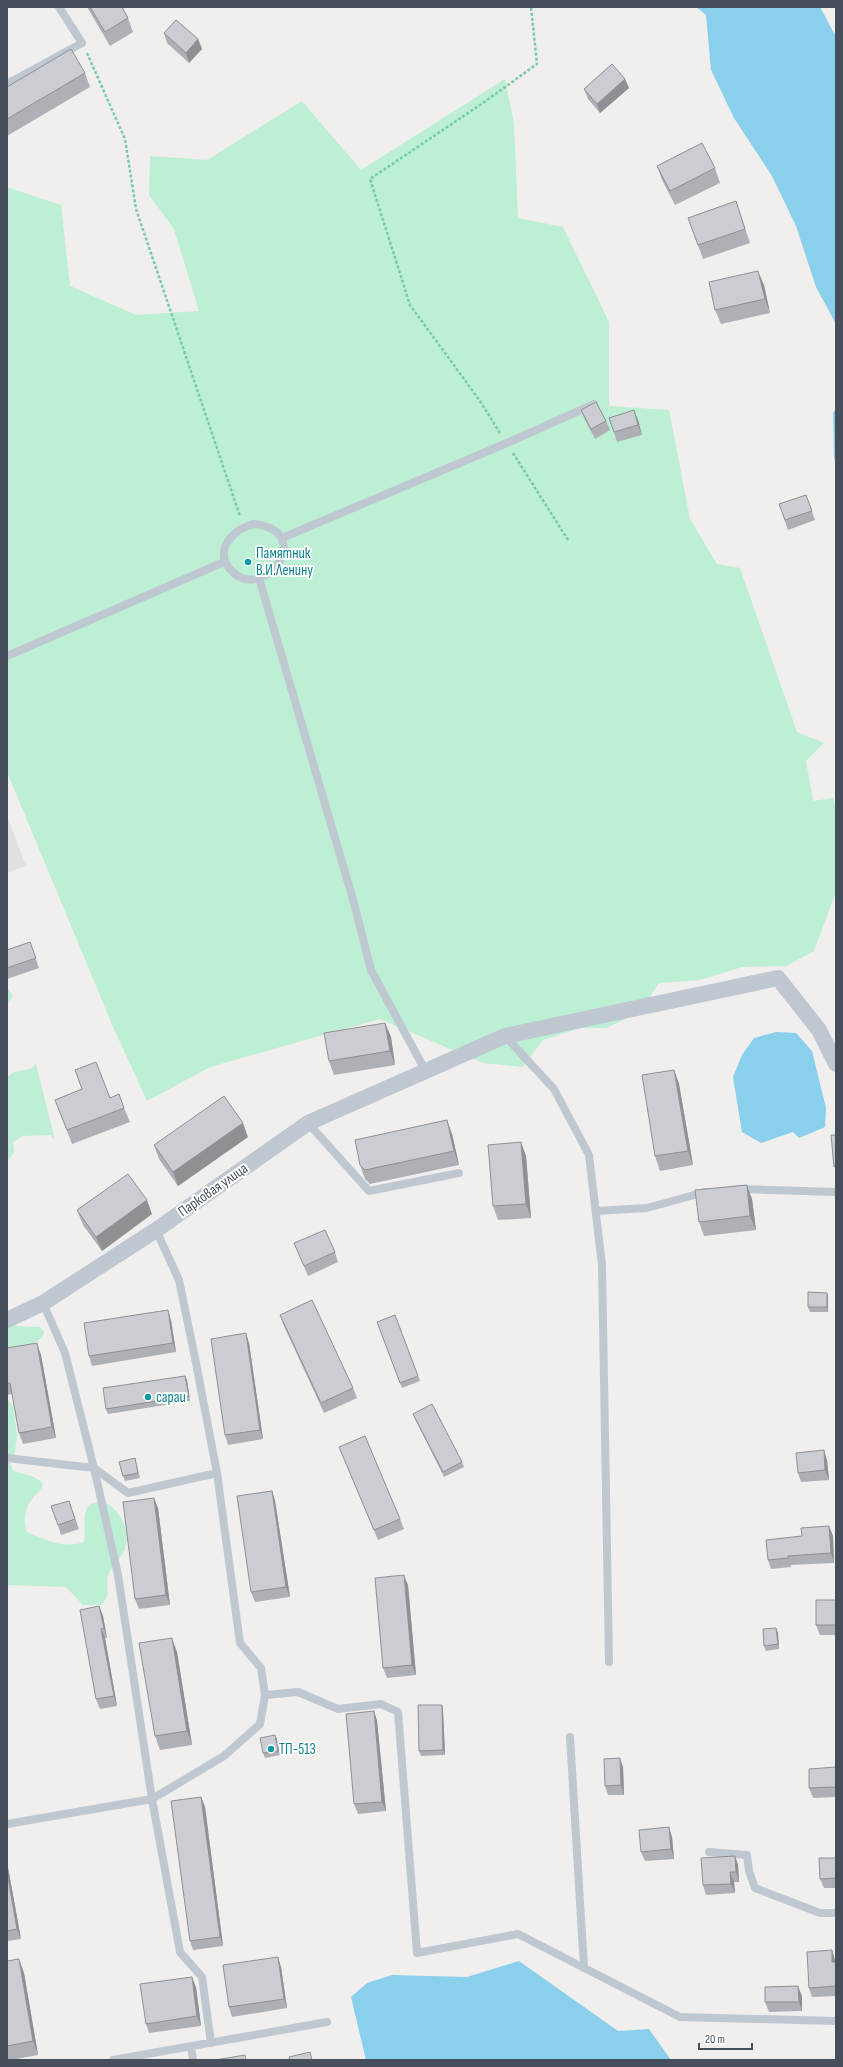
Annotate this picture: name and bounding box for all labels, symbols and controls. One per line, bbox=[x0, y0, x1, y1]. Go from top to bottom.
place label: Памятник В.И.Ленину bbox=[256, 544, 313, 580]
marker: Памятник В.И.Ленину bbox=[243, 557, 253, 567]
street label: Парковая улица bbox=[174, 1159, 252, 1221]
place label: сараи bbox=[156, 1388, 186, 1407]
marker: сараи bbox=[143, 1392, 153, 1402]
place label: ТП-513 bbox=[279, 1740, 316, 1759]
marker: ТП-513 bbox=[266, 1744, 276, 1754]
scale bar bbox=[699, 2025, 752, 2051]
text: 20 m bbox=[705, 2032, 725, 2047]

